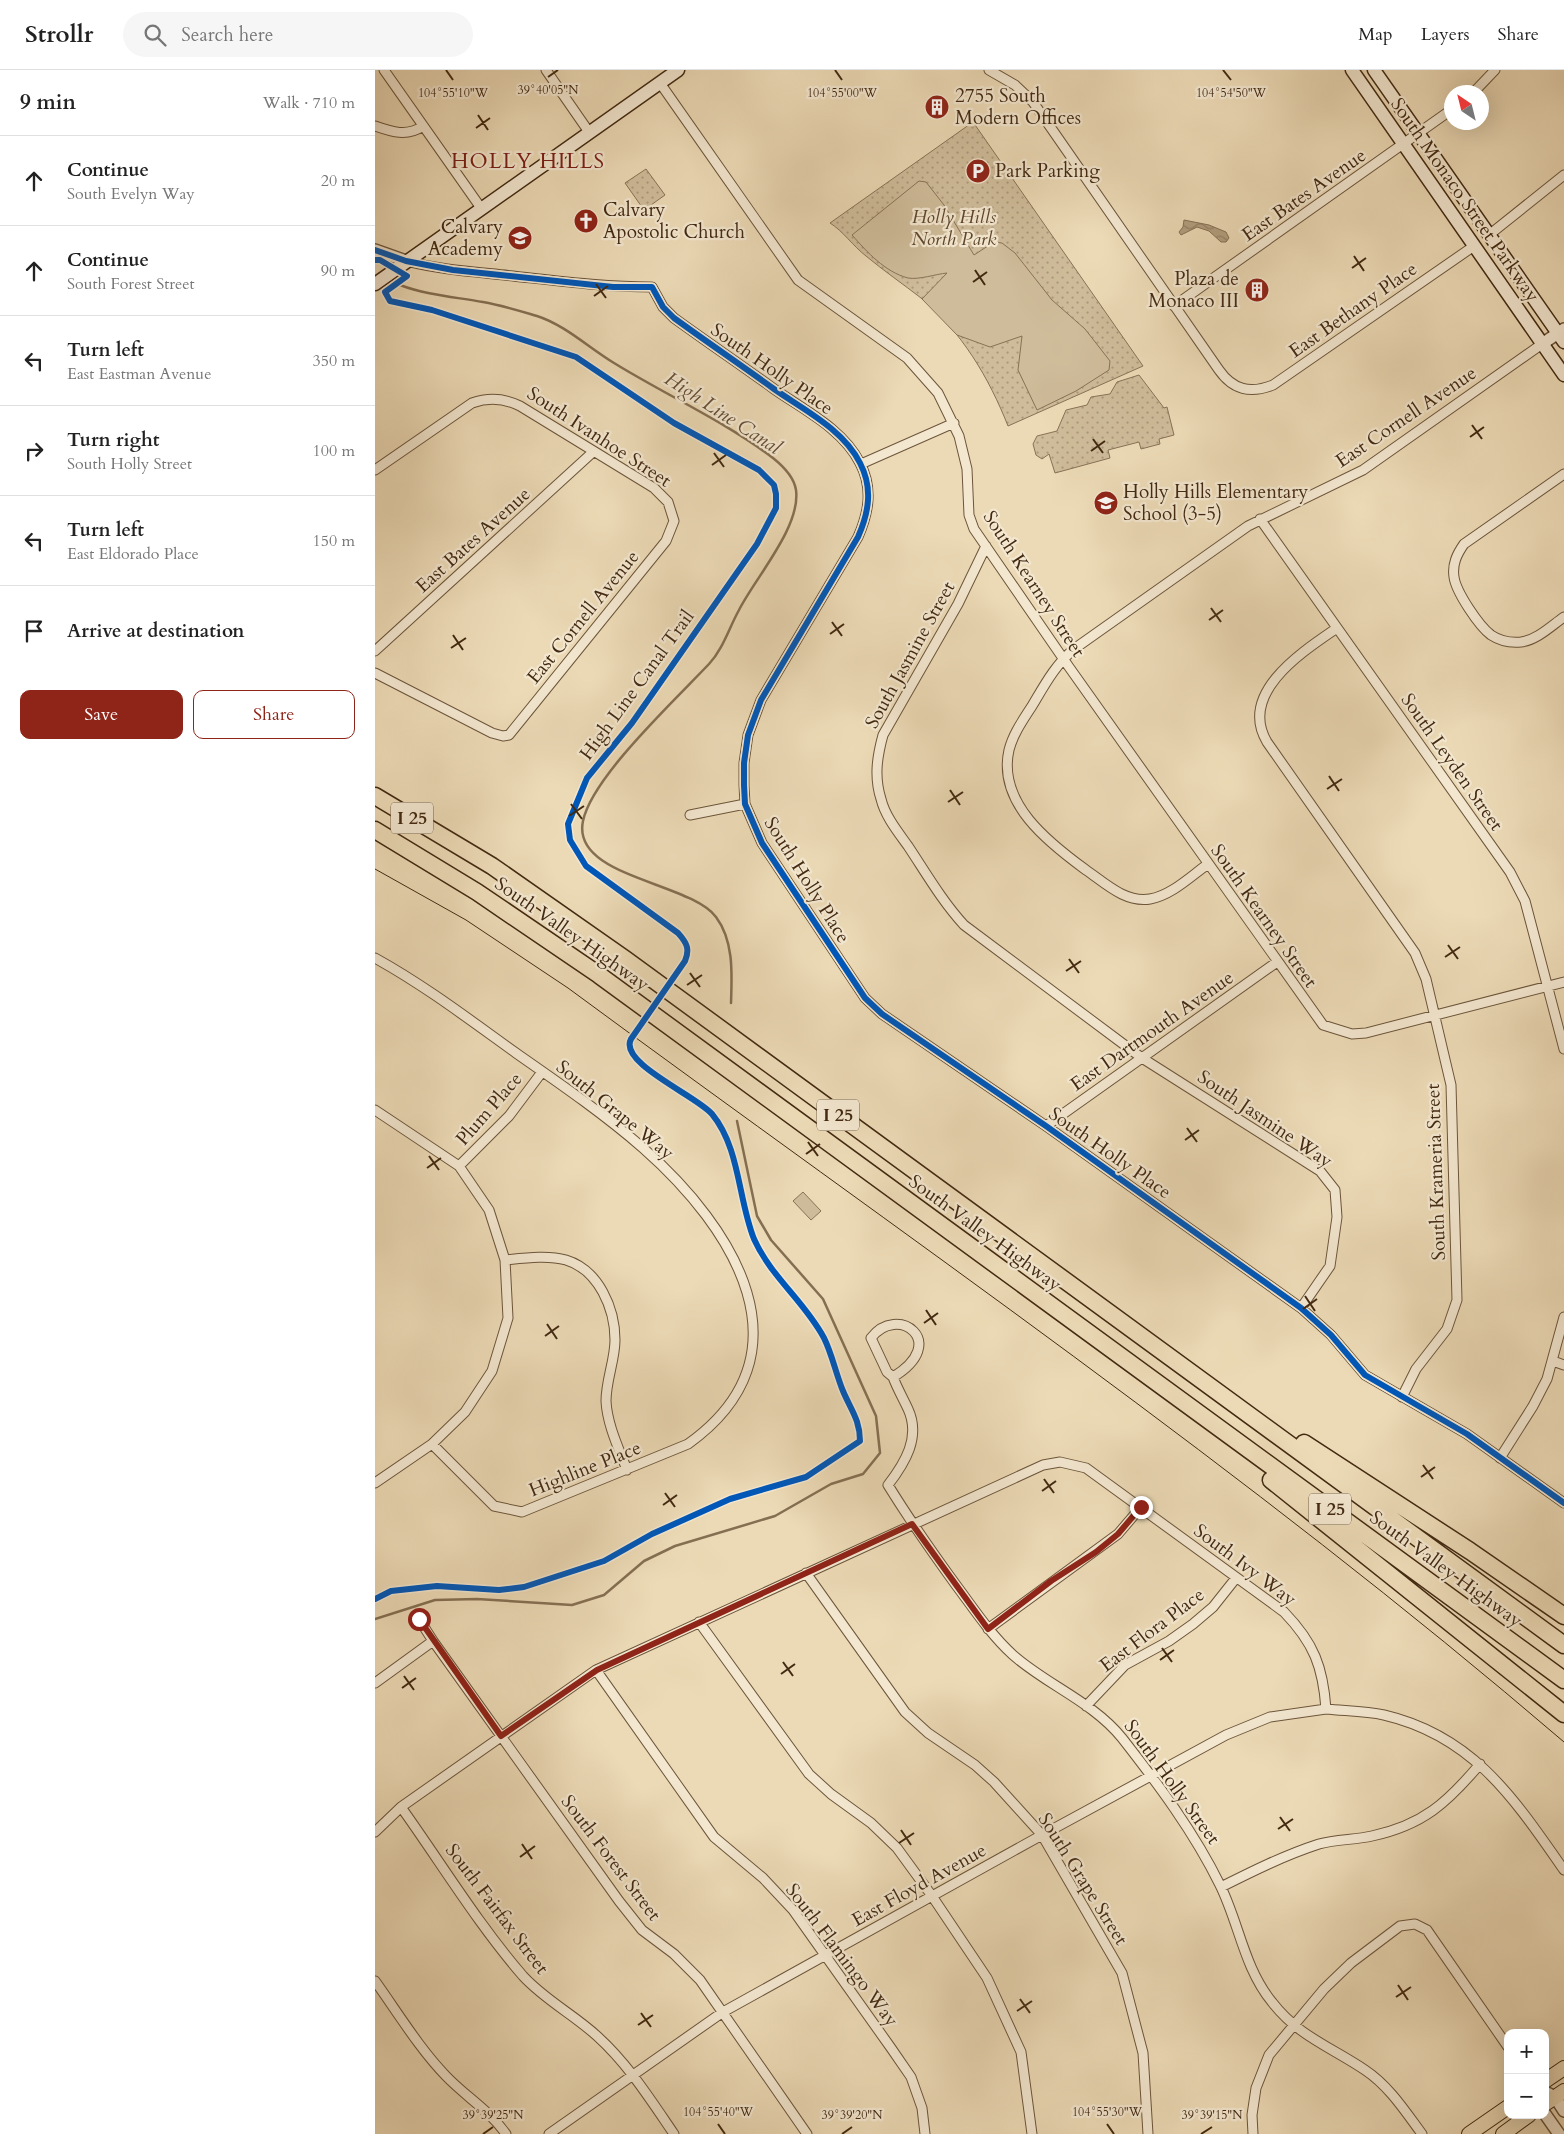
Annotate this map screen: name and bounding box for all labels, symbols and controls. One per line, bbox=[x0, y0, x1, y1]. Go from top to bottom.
search box bbox=[123, 12, 473, 57]
text: Strollr bbox=[25, 18, 93, 51]
icon: search bbox=[141, 21, 169, 49]
text: Search here bbox=[181, 22, 273, 48]
text: Map bbox=[1358, 22, 1393, 47]
text: Layers bbox=[1421, 22, 1470, 47]
text: Share bbox=[1498, 22, 1539, 47]
text: 39°40'05"N bbox=[518, 82, 579, 98]
place label: 2755 South Modern Offices bbox=[955, 83, 1081, 131]
text: 104°55'10"W bbox=[418, 85, 489, 101]
text: 104°55'00"W bbox=[807, 85, 878, 101]
text: 104°54'50"W bbox=[1196, 85, 1267, 101]
north arrow bbox=[1444, 85, 1489, 130]
text: 9 min bbox=[20, 88, 76, 117]
text: Walk · 710 m bbox=[263, 92, 355, 114]
street label: South Monaco Street Parkway bbox=[1384, 93, 1546, 307]
building icon: 2755 South Modern Offices bbox=[924, 94, 950, 120]
street label: East Bates Avenue bbox=[1237, 142, 1371, 248]
district label: HOLLY HILLS bbox=[451, 147, 605, 176]
text: Continue bbox=[67, 157, 149, 183]
parking icon: Park Parking bbox=[965, 158, 991, 184]
place label: Park Parking bbox=[995, 158, 1100, 184]
icon: ahead bbox=[20, 167, 48, 195]
text: 20 m bbox=[321, 170, 355, 192]
text: South Evelyn Way bbox=[67, 183, 195, 205]
place label: Calvary Apostolic Church bbox=[603, 197, 745, 245]
park label: Holly Hills North Park bbox=[912, 204, 997, 252]
church icon: Calvary Apostolic Church bbox=[573, 208, 599, 234]
place label: Calvary Academy bbox=[428, 214, 503, 262]
school or university icon: Calvary Academy bbox=[507, 225, 533, 251]
text: Continue bbox=[67, 247, 149, 273]
street label: East Bethany Place bbox=[1284, 256, 1422, 364]
icon: ahead bbox=[20, 257, 48, 285]
text: 90 m bbox=[321, 260, 355, 282]
place label: Plaza de Monaco III bbox=[1148, 266, 1239, 314]
text: South Forest Street bbox=[67, 273, 195, 295]
building icon: Plaza de Monaco III bbox=[1244, 277, 1270, 303]
street label: South Holly Place bbox=[705, 317, 839, 421]
text: Turn left bbox=[67, 337, 144, 363]
icon: left bbox=[20, 347, 48, 375]
text: 350 m bbox=[313, 350, 355, 372]
street label: East Cornell Avenue bbox=[1330, 360, 1482, 474]
text: East Eastman Avenue bbox=[67, 363, 211, 385]
water label: High Line Canal bbox=[659, 365, 787, 461]
street label: South Ivanhoe Street bbox=[522, 381, 676, 493]
text: Turn right bbox=[67, 427, 159, 453]
icon: right bbox=[20, 437, 48, 465]
text: 100 m bbox=[313, 440, 355, 462]
text: South Holly Street bbox=[67, 453, 192, 475]
place label: Holly Hills Elementary School (3-5) bbox=[1123, 479, 1308, 527]
street label: East Bates Avenue bbox=[410, 481, 536, 599]
school or university icon: Holly Hills Elementary School (3-5) bbox=[1093, 490, 1119, 516]
street label: South Kearney Street bbox=[977, 506, 1091, 662]
text: Turn left bbox=[67, 517, 144, 543]
icon: left bbox=[20, 527, 48, 555]
text: 150 m bbox=[313, 530, 355, 552]
text: East Eldorado Place bbox=[67, 543, 199, 565]
street label: East Cornell Avenue bbox=[521, 545, 645, 689]
street label: South Jasmine Street bbox=[859, 577, 961, 733]
street label: High Line Canal Trail bbox=[574, 605, 700, 765]
icon: arrive bbox=[20, 617, 48, 645]
text: Arrive at destination bbox=[67, 618, 244, 644]
street label: South Leyden Street bbox=[1395, 688, 1509, 836]
button: Save bbox=[20, 690, 183, 739]
button: Share bbox=[193, 690, 355, 739]
road number: I 25 bbox=[391, 802, 433, 834]
street label: South Holly Place bbox=[758, 812, 856, 948]
street label: South Kearney Street bbox=[1205, 839, 1323, 993]
street label: South Valley Highway bbox=[490, 871, 654, 997]
street label: East Dartmouth Avenue bbox=[1065, 965, 1239, 1097]
street label: South Grape Way bbox=[550, 1054, 680, 1166]
street label: South Jasmine Way bbox=[1192, 1064, 1338, 1174]
street label: Plum Place bbox=[450, 1067, 528, 1151]
street label: South Krameria Street bbox=[1420, 1083, 1452, 1261]
road number: I 25 bbox=[817, 1100, 859, 1130]
street label: South Holly Place bbox=[1043, 1101, 1177, 1205]
street label: South Valley Highway bbox=[903, 1169, 1067, 1297]
street label: Highline Place bbox=[525, 1435, 645, 1503]
road number: I 25 bbox=[1309, 1494, 1351, 1525]
route end bbox=[1130, 1496, 1153, 1519]
street label: South Valley Highway bbox=[1364, 1505, 1528, 1633]
street label: South Ivy Way bbox=[1188, 1518, 1302, 1612]
street label: East Flora Place bbox=[1094, 1582, 1210, 1678]
route start bbox=[408, 1608, 431, 1631]
street label: South Holly Street bbox=[1118, 1714, 1226, 1850]
street label: South Forest Street bbox=[555, 1790, 667, 1926]
street label: South Grape Street bbox=[1032, 1808, 1134, 1950]
street label: East Floyd Avenue bbox=[847, 1837, 991, 1933]
street label: South Fairfax Street bbox=[439, 1838, 555, 1980]
street label: South Flamingo Way bbox=[780, 1878, 904, 2032]
map controls bbox=[1504, 2029, 1549, 2119]
button: + bbox=[1504, 2029, 1549, 2074]
button: − bbox=[1504, 2074, 1549, 2119]
text: 104°55'40"W bbox=[683, 2104, 754, 2120]
text: 104°55'30"W bbox=[1072, 2104, 1143, 2120]
text: 39°39'25"N bbox=[463, 2107, 524, 2123]
text: 39°39'20"N bbox=[822, 2107, 883, 2123]
text: 39°39'15"N bbox=[1182, 2107, 1243, 2123]

